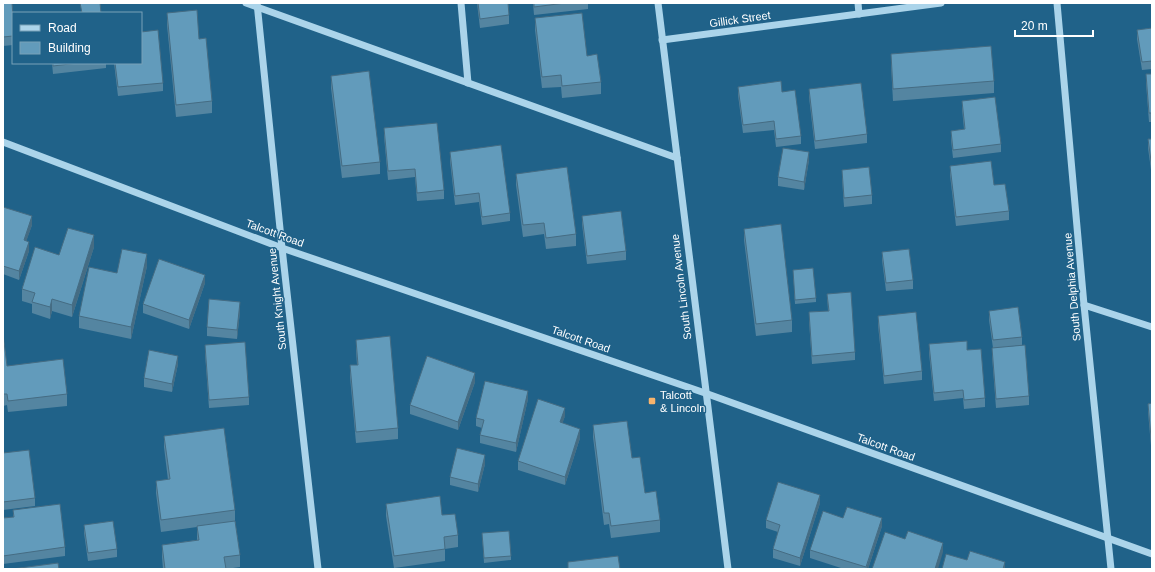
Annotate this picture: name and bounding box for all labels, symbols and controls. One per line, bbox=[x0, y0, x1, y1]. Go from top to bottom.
street label: Gillick Street bbox=[709, 9, 771, 29]
legend bbox=[12, 12, 142, 64]
scale bar bbox=[1015, 12, 1093, 38]
text: 20 m bbox=[1021, 19, 1048, 33]
text: Road bbox=[48, 21, 77, 35]
text: Building bbox=[48, 41, 91, 55]
street label: Talcott Road bbox=[244, 217, 306, 249]
street label: South Delphia Avenue bbox=[1061, 232, 1083, 342]
street label: South Lincoln Avenue bbox=[669, 234, 693, 340]
street label: South Knight Avenue bbox=[266, 247, 288, 351]
street label: Talcott Road bbox=[550, 323, 612, 355]
place label: Talcott & Lincoln bbox=[660, 389, 705, 414]
marker: Talcott & Lincoln bbox=[647, 396, 657, 406]
street label: Talcott Road bbox=[855, 431, 917, 463]

